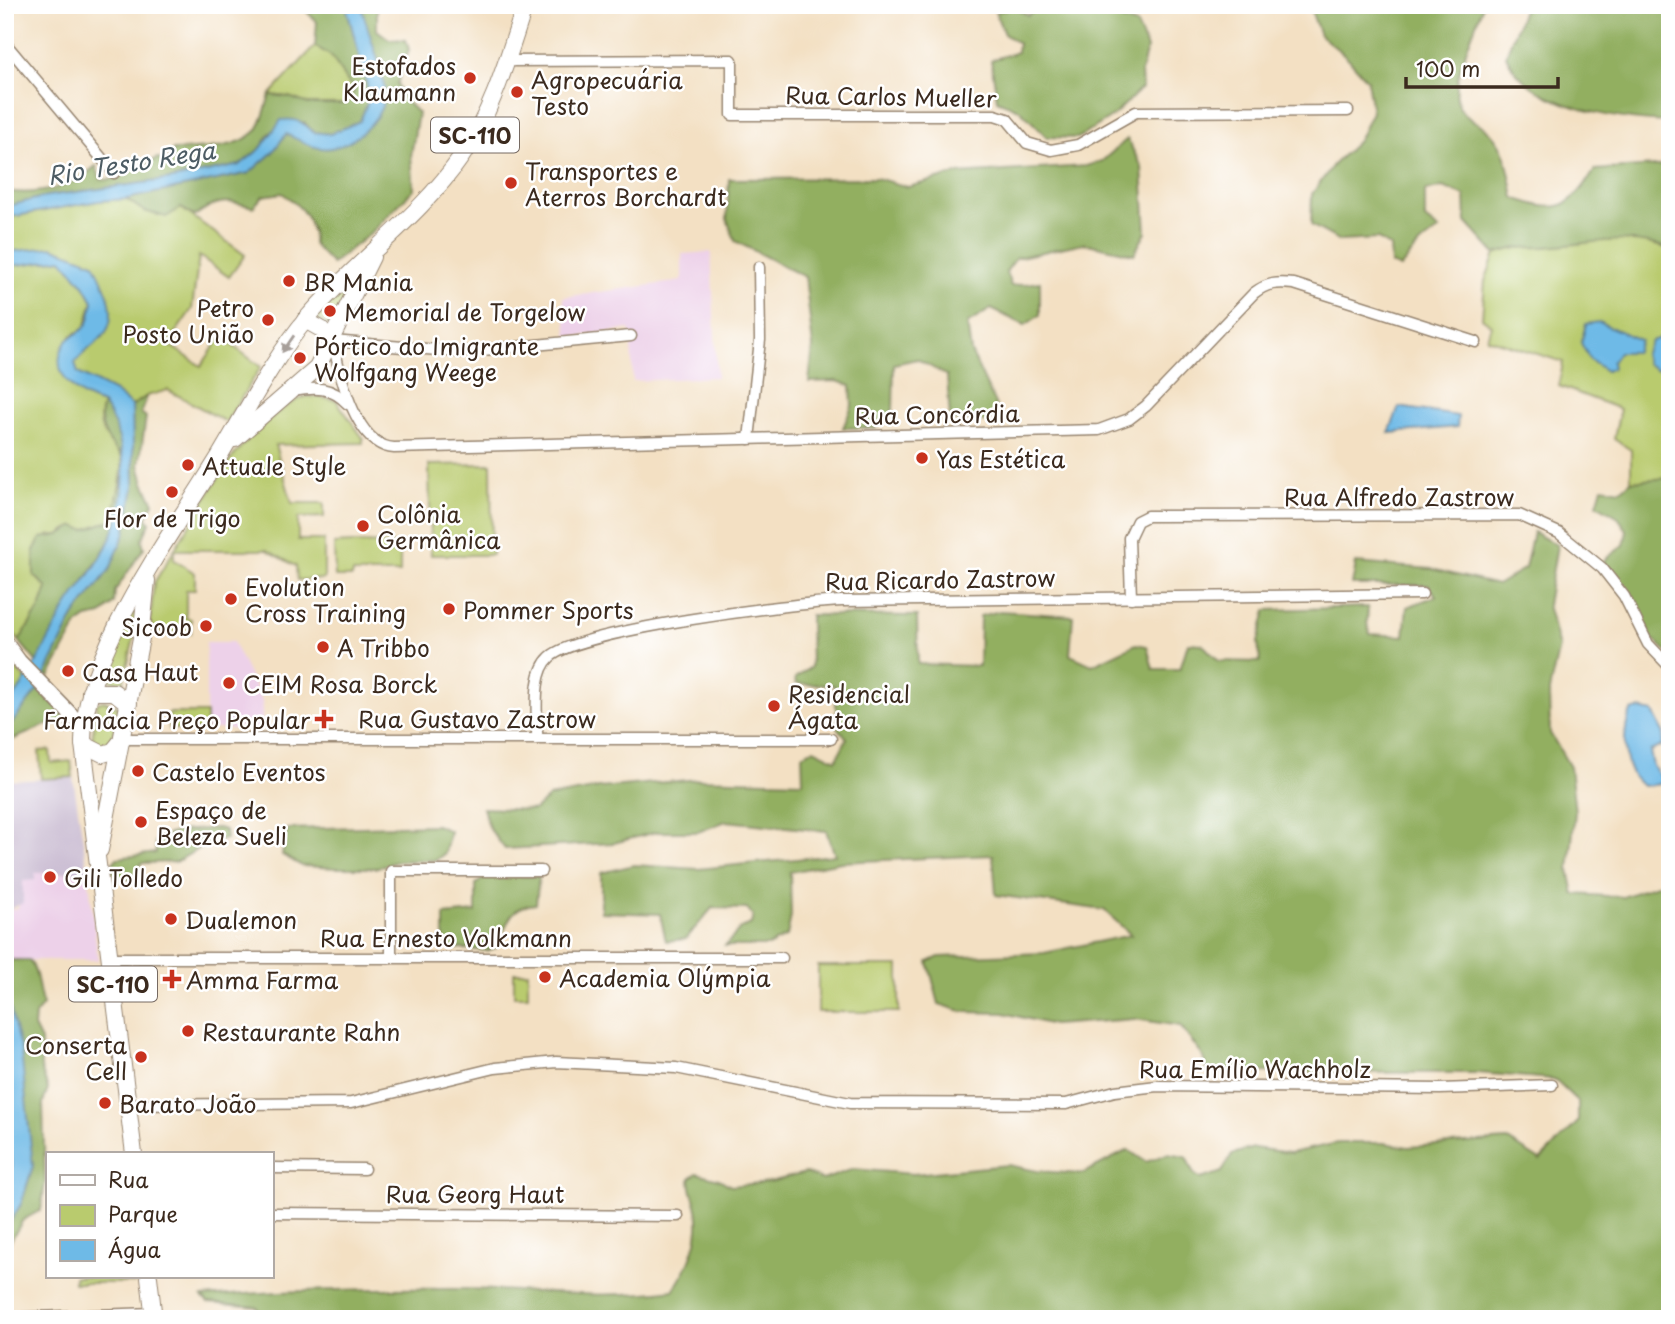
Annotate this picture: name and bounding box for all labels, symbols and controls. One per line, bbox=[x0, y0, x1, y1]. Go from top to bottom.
scale bar bbox=[1406, 46, 1558, 90]
place label: Estofados Klaumann bbox=[343, 48, 456, 109]
text: 100 m bbox=[1416, 52, 1480, 84]
place label: Agropecuária Testo bbox=[531, 62, 683, 123]
marker: Estofados Klaumann bbox=[462, 70, 478, 86]
street label: Rua Carlos Mueller bbox=[785, 77, 997, 115]
marker: Agropecuária Testo bbox=[509, 84, 525, 100]
road number: SC-110 bbox=[431, 118, 519, 152]
water label: Rio Testo Rega bbox=[45, 131, 219, 193]
place label: Transportes e Aterros Borchardt bbox=[525, 153, 727, 214]
marker: Transportes e Aterros Borchardt bbox=[503, 175, 519, 191]
place label: BR Mania bbox=[303, 264, 413, 299]
marker: BR Mania bbox=[281, 273, 297, 289]
place label: Petro Posto União bbox=[123, 290, 254, 351]
place label: Memorial de Torgelow bbox=[344, 294, 586, 329]
marker: Memorial de Torgelow bbox=[322, 303, 338, 319]
marker: Petro Posto União bbox=[260, 312, 276, 328]
place label: Pórtico do Imigrante Wolfgang Weege bbox=[314, 328, 539, 389]
one-way arrow bbox=[281, 335, 295, 353]
marker: Pórtico do Imigrante Wolfgang Weege bbox=[292, 350, 308, 366]
street label: Rua Concórdia bbox=[854, 395, 1020, 433]
place label: Yas Estética bbox=[936, 441, 1066, 476]
place label: Attuale Style bbox=[202, 448, 347, 483]
marker: Yas Estética bbox=[914, 450, 930, 466]
marker: Attuale Style bbox=[180, 457, 196, 473]
street label: Rua Alfredo Zastrow bbox=[1284, 479, 1514, 514]
marker: Flor de Trigo bbox=[164, 484, 180, 500]
place label: Colônia Germânica bbox=[377, 496, 501, 557]
place label: Flor de Trigo bbox=[103, 500, 241, 535]
marker: Colônia Germânica bbox=[355, 518, 371, 534]
street label: Rua Ricardo Zastrow bbox=[825, 559, 1056, 599]
place label: Evolution Cross Training bbox=[245, 569, 406, 630]
marker: Evolution Cross Training bbox=[223, 591, 239, 607]
place label: Pommer Sports bbox=[463, 592, 634, 627]
marker: Pommer Sports bbox=[441, 601, 457, 617]
place label: Sicoob bbox=[121, 609, 192, 644]
marker: Sicoob bbox=[198, 618, 214, 634]
place label: A Tribbo bbox=[337, 630, 430, 665]
marker: A Tribbo bbox=[315, 639, 331, 655]
place label: Casa Haut bbox=[82, 654, 198, 689]
marker: Casa Haut bbox=[60, 663, 76, 679]
place label: CEIM Rosa Borck bbox=[243, 666, 437, 701]
marker: CEIM Rosa Borck bbox=[221, 675, 237, 691]
place label: Residencial Ágata bbox=[788, 676, 910, 737]
marker: Residencial Ágata bbox=[766, 698, 782, 714]
street label: Rua Gustavo Zastrow bbox=[358, 701, 596, 736]
place label: Farmácia Preço Popular bbox=[43, 702, 311, 737]
marker: Farmácia Preço Popular bbox=[316, 711, 332, 727]
place label: Castelo Eventos bbox=[152, 754, 325, 789]
marker: Castelo Eventos bbox=[130, 763, 146, 779]
place label: Espaço de Beleza Sueli bbox=[155, 792, 287, 853]
marker: Espaço de Beleza Sueli bbox=[133, 814, 149, 830]
place label: Gili Tolledo bbox=[64, 860, 183, 895]
marker: Gili Tolledo bbox=[42, 869, 58, 885]
place label: Dualemon bbox=[185, 902, 297, 937]
marker: Dualemon bbox=[163, 911, 179, 927]
street label: Rua Ernesto Volkmann bbox=[320, 920, 572, 955]
place label: Academia Olýmpia bbox=[559, 960, 771, 995]
place label: Amma Farma bbox=[186, 962, 339, 997]
road number: SC-110 bbox=[69, 967, 157, 1002]
marker: Academia Olýmpia bbox=[537, 969, 553, 985]
marker: Amma Farma bbox=[164, 971, 180, 987]
place label: Restaurante Rahn bbox=[202, 1014, 400, 1049]
marker: Restaurante Rahn bbox=[180, 1023, 196, 1039]
place label: Conserta Cell bbox=[25, 1027, 128, 1088]
marker: Conserta Cell bbox=[133, 1049, 149, 1065]
street label: Rua Emílio Wachholz bbox=[1139, 1051, 1371, 1086]
place label: Barato João bbox=[119, 1086, 256, 1121]
marker: Barato João bbox=[97, 1095, 113, 1111]
legend bbox=[46, 1152, 273, 1278]
text: Rua bbox=[108, 1163, 149, 1195]
street label: Rua Georg Haut bbox=[386, 1176, 564, 1211]
text: Parque bbox=[108, 1197, 178, 1229]
text: Água bbox=[108, 1233, 161, 1265]

